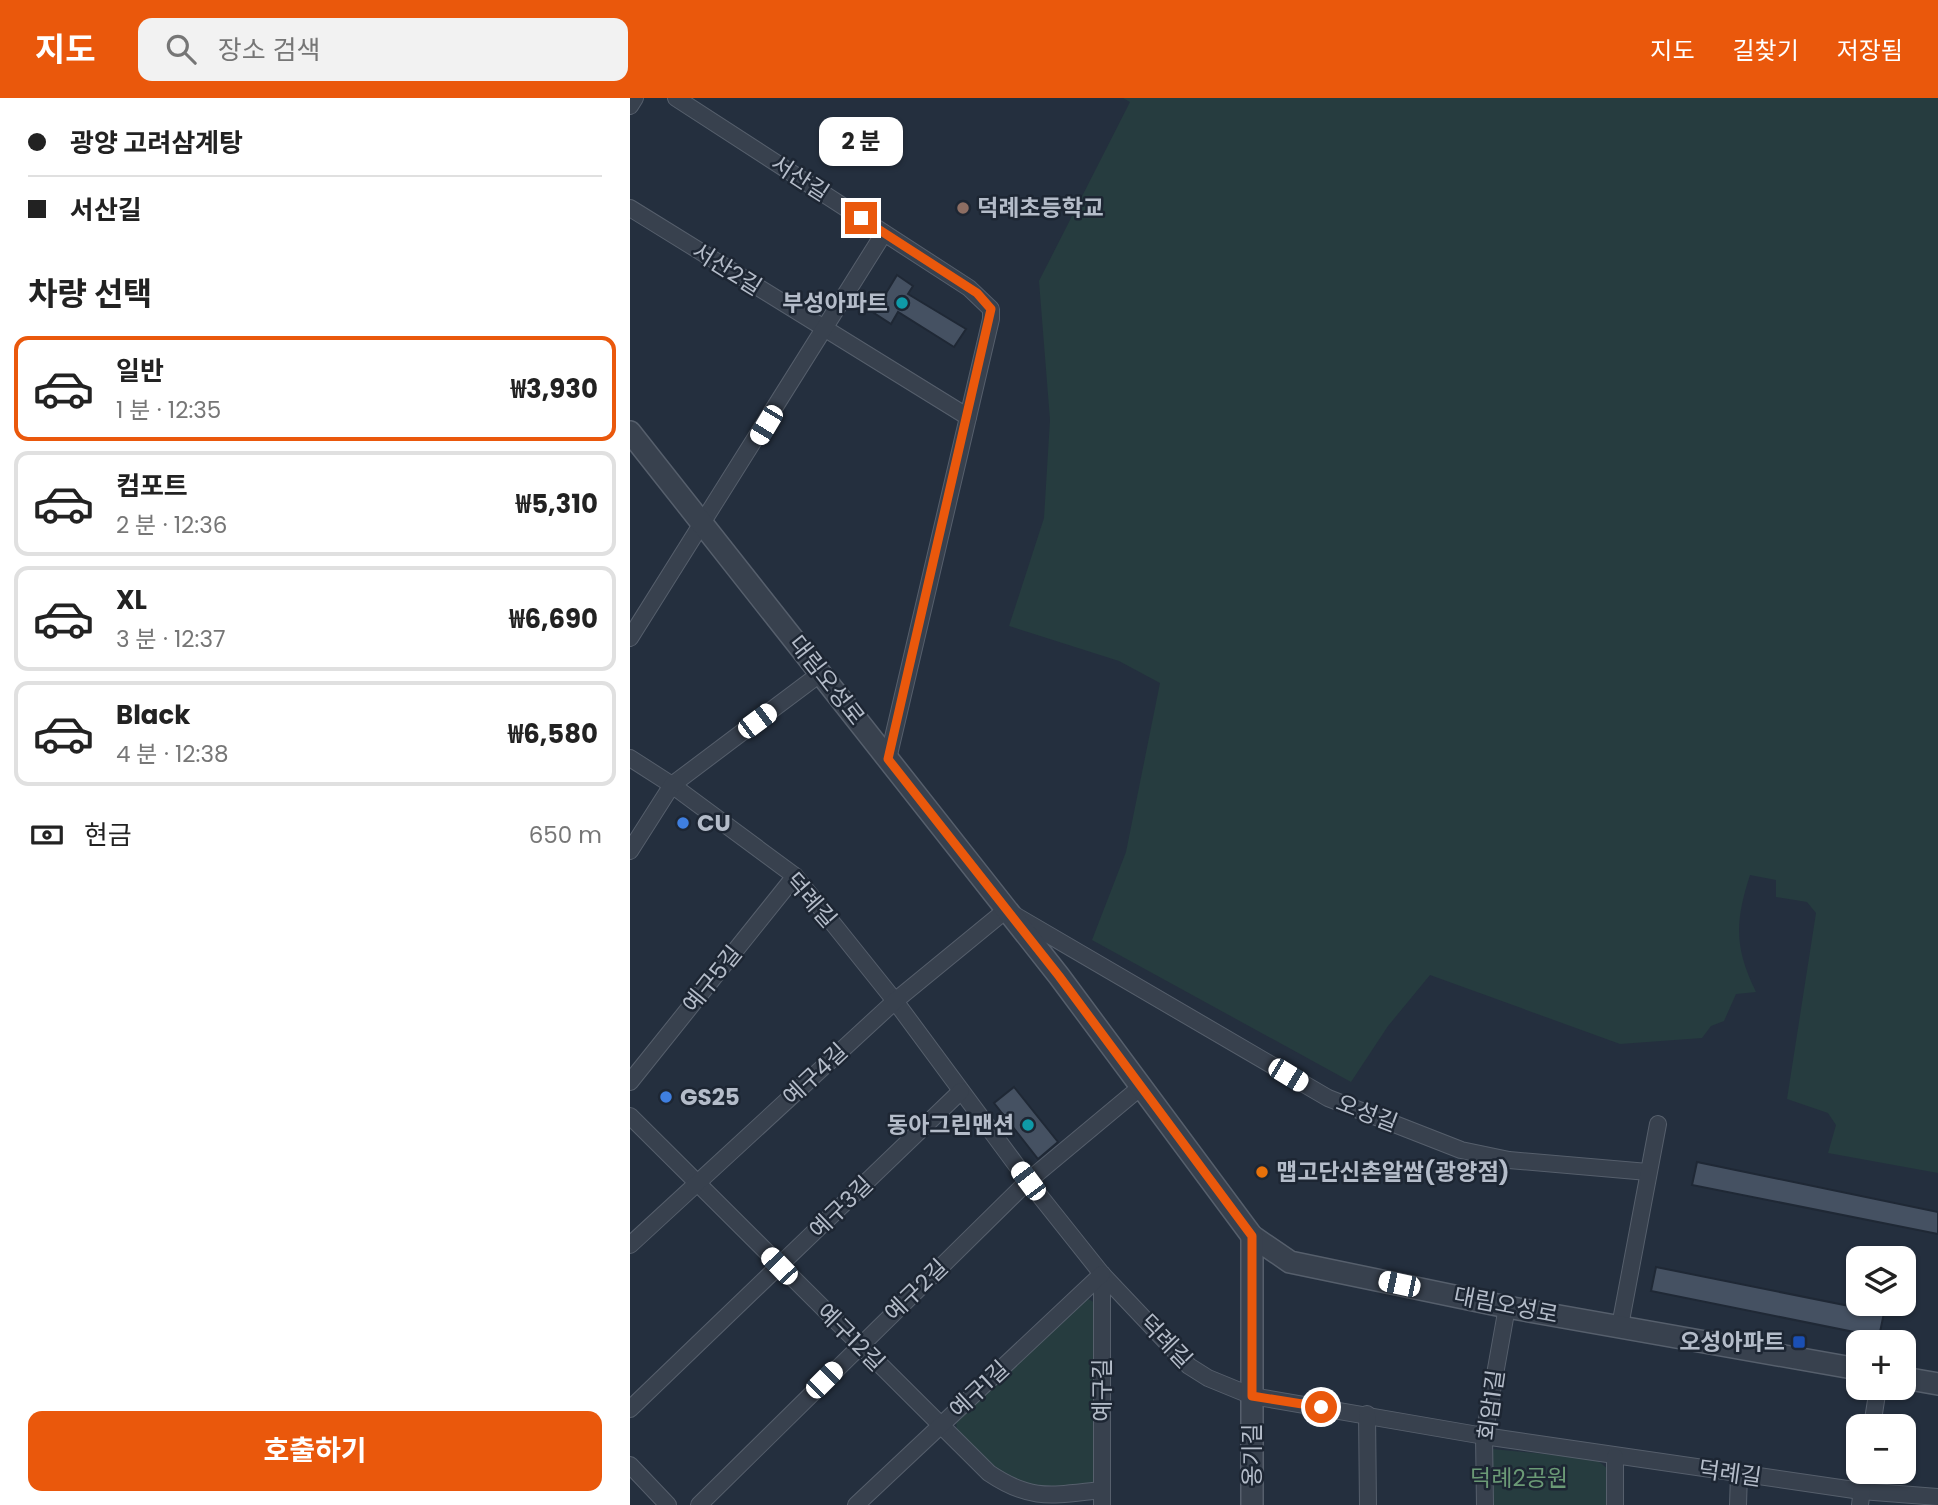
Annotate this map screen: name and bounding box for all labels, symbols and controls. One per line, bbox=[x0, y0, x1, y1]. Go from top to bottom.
search box bbox=[138, 18, 628, 81]
text: 지도 bbox=[35, 26, 96, 73]
icon: search bbox=[162, 30, 200, 68]
text: 장소 검색 bbox=[218, 32, 320, 68]
text: 지도 bbox=[1650, 34, 1695, 67]
text: 길찾기 bbox=[1733, 34, 1799, 67]
text: 저장됨 bbox=[1837, 34, 1903, 67]
callout: 2 분 bbox=[819, 116, 903, 166]
text: 광양 고려삼계탕 bbox=[70, 125, 243, 161]
text: 2 분 bbox=[841, 125, 881, 157]
street label: 서산길 bbox=[765, 147, 835, 209]
text: 서산길 bbox=[70, 192, 142, 228]
place label: 덕례초등학교 bbox=[977, 192, 1104, 224]
marker: 덕례초등학교 bbox=[955, 200, 971, 216]
route end bbox=[845, 202, 877, 234]
street label: 서산2길 bbox=[686, 235, 768, 303]
text: 차량 선택 bbox=[28, 271, 153, 316]
place label: 부성아파트 bbox=[782, 287, 888, 319]
marker: 부성아파트 bbox=[894, 295, 910, 311]
text: 일반 bbox=[116, 353, 164, 389]
icon: car bbox=[32, 357, 95, 420]
text: ₩3,930 bbox=[511, 371, 598, 407]
text: 1 분 · 12:35 bbox=[116, 394, 221, 426]
car bbox=[747, 402, 786, 448]
text: 컴포트 bbox=[116, 468, 188, 504]
icon: car bbox=[32, 472, 95, 535]
text: ₩5,310 bbox=[516, 486, 598, 522]
text: 2 분 · 12:36 bbox=[116, 509, 227, 541]
text: XL bbox=[116, 582, 147, 618]
icon: car bbox=[32, 587, 95, 650]
text: ₩6,690 bbox=[509, 601, 598, 637]
text: 3 분 · 12:37 bbox=[116, 623, 226, 655]
street label: 대림오성로 bbox=[782, 628, 872, 732]
text: Black bbox=[116, 697, 190, 733]
car bbox=[734, 700, 781, 742]
icon: car bbox=[32, 702, 95, 765]
text: ₩6,580 bbox=[508, 716, 598, 752]
text: 4 분 · 12:38 bbox=[116, 738, 228, 770]
place label: CU bbox=[697, 807, 731, 839]
marker: CU bbox=[675, 815, 691, 831]
icon: cash bbox=[28, 816, 66, 854]
text: 현금 bbox=[84, 817, 132, 853]
text: 650 m bbox=[529, 819, 602, 851]
street label: 덕례길 bbox=[778, 866, 844, 934]
street label: 예구5길 bbox=[675, 939, 749, 1019]
street label: 예구4길 bbox=[776, 1036, 854, 1112]
car bbox=[1265, 1055, 1312, 1095]
place label: GS25 bbox=[680, 1081, 740, 1113]
street label: 오성길 bbox=[1332, 1087, 1402, 1139]
marker: GS25 bbox=[658, 1089, 674, 1105]
place label: 동아그린맨션 bbox=[887, 1109, 1014, 1141]
marker: 동아그린맨션 bbox=[1020, 1117, 1036, 1133]
place label: 맵고단신촌알쌈(광양점) bbox=[1276, 1156, 1510, 1188]
car bbox=[1007, 1158, 1050, 1204]
marker: 맵고단신촌알쌈(광양점) bbox=[1254, 1164, 1270, 1180]
street label: 예구3길 bbox=[802, 1169, 880, 1245]
car bbox=[757, 1244, 802, 1288]
map controls bbox=[1846, 1246, 1916, 1484]
button: layers bbox=[1846, 1246, 1916, 1316]
street label: 예구2길 bbox=[877, 1252, 955, 1328]
car bbox=[1377, 1269, 1422, 1299]
street label: 대림오성로 bbox=[1451, 1279, 1561, 1331]
street label: 예구12길 bbox=[810, 1296, 892, 1378]
street label: 덕례길 bbox=[1132, 1307, 1200, 1375]
place label: 오성아파트 bbox=[1679, 1326, 1785, 1358]
button: + bbox=[1846, 1330, 1916, 1400]
marker: 오성아파트 bbox=[1791, 1334, 1807, 1350]
street label: 예구1길 bbox=[942, 1353, 1016, 1425]
car bbox=[802, 1358, 847, 1402]
street label: 예구길 bbox=[1086, 1358, 1118, 1422]
street label: 회암1길 bbox=[1470, 1368, 1512, 1442]
route start bbox=[1305, 1391, 1337, 1423]
button: 호출하기 bbox=[28, 1411, 602, 1491]
button: − bbox=[1846, 1414, 1916, 1484]
street label: 옹기길 bbox=[1236, 1423, 1268, 1487]
street label: 덕례길 bbox=[1696, 1453, 1764, 1493]
park label: 덕례2공원 bbox=[1470, 1462, 1568, 1494]

